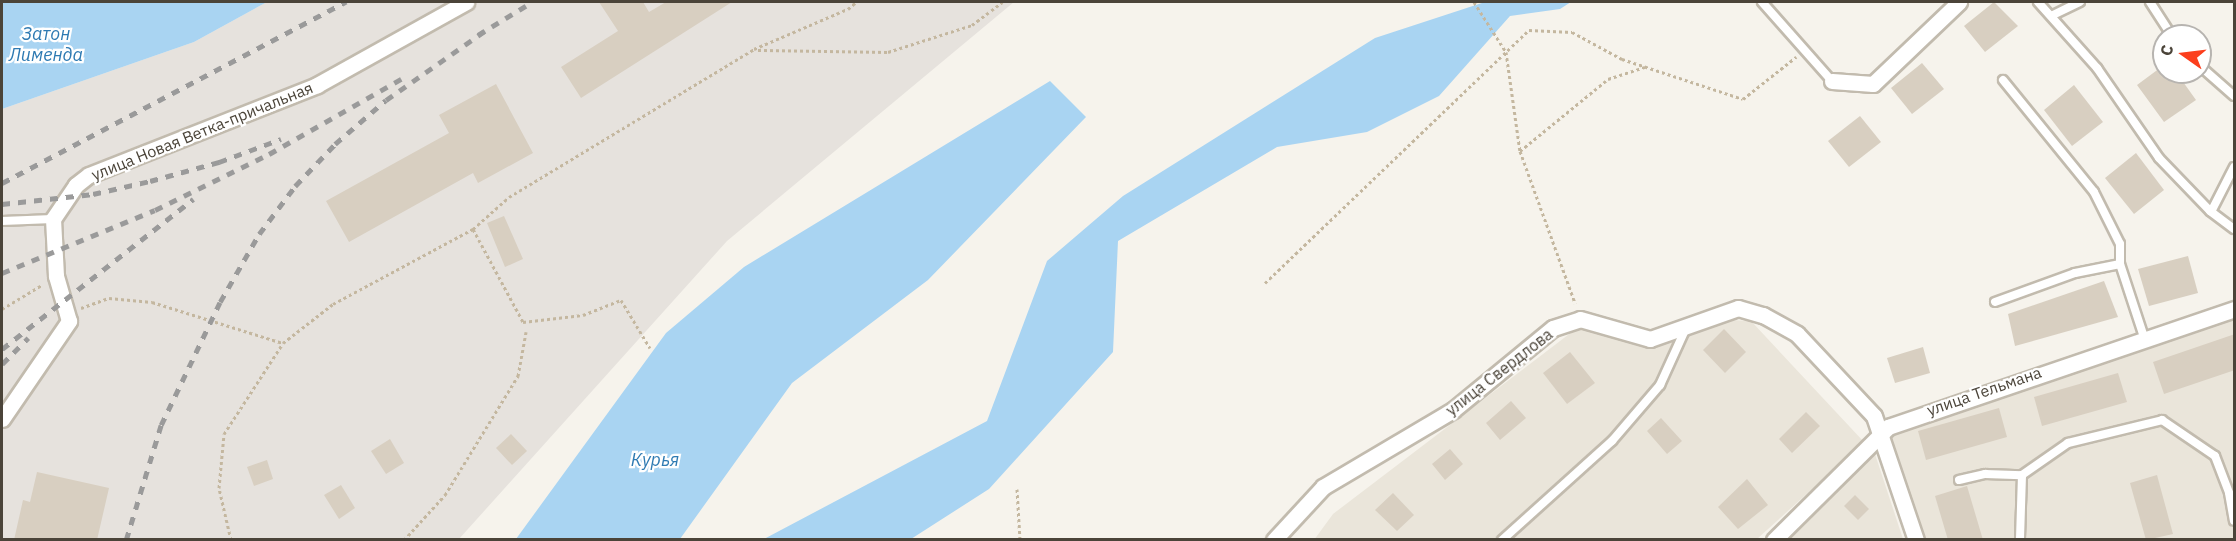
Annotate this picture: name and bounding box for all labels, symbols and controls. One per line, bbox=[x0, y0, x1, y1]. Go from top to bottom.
water label: Затон Лименда bbox=[9, 24, 83, 66]
north arrow bbox=[2152, 24, 2212, 84]
text: С bbox=[2156, 43, 2177, 58]
street label: улица Новая Ветка-причальная bbox=[88, 78, 316, 184]
street label: улица Свердлова bbox=[1442, 324, 1556, 420]
street label: улица Тельмана bbox=[1924, 362, 2044, 420]
water label: Курья bbox=[631, 449, 679, 471]

